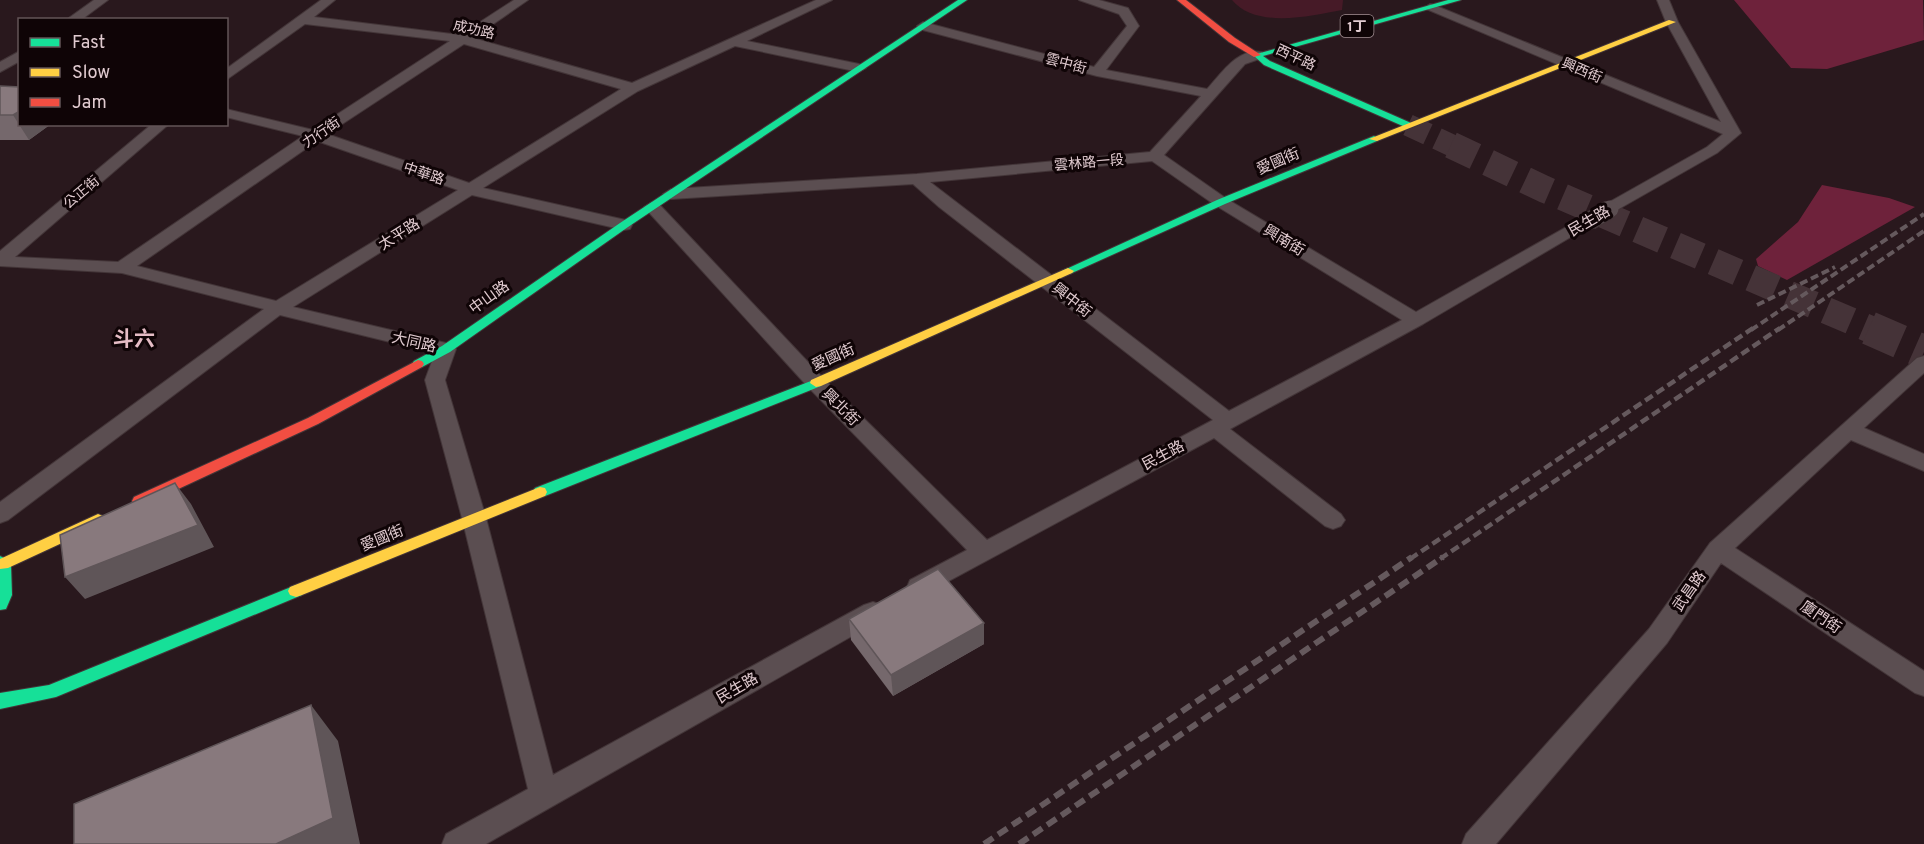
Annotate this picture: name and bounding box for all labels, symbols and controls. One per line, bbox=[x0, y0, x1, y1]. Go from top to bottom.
road number: 1丁 bbox=[1340, 15, 1374, 37]
street label: 成功路 bbox=[451, 17, 496, 43]
legend bbox=[18, 18, 228, 126]
text: Fast bbox=[72, 32, 105, 55]
street label: 西平路 bbox=[1273, 42, 1318, 75]
street label: 雲中街 bbox=[1043, 51, 1088, 78]
street label: 興西街 bbox=[1559, 55, 1604, 87]
text: Slow bbox=[72, 62, 110, 85]
text: Jam bbox=[72, 92, 107, 115]
street label: 力行街 bbox=[300, 114, 344, 152]
street label: 愛國街 bbox=[1254, 145, 1303, 180]
street label: 雲林路一段 bbox=[1054, 152, 1125, 175]
street label: 中華路 bbox=[401, 160, 446, 189]
street label: 公正街 bbox=[60, 173, 104, 213]
street label: 民生路 bbox=[1566, 203, 1614, 242]
street label: 太平路 bbox=[376, 215, 424, 255]
street label: 興南街 bbox=[1259, 222, 1307, 261]
street label: 中山路 bbox=[466, 277, 514, 319]
street label: 興中街 bbox=[1047, 280, 1095, 323]
district label: 斗六 bbox=[113, 327, 155, 354]
street label: 大同路 bbox=[390, 329, 438, 358]
street label: 愛國街 bbox=[809, 341, 858, 376]
street label: 興北街 bbox=[817, 385, 863, 431]
street label: 民生路 bbox=[1139, 437, 1188, 475]
street label: 愛國街 bbox=[358, 522, 407, 557]
street label: 武昌路 bbox=[1670, 568, 1711, 616]
street label: 廈門街 bbox=[1796, 598, 1844, 639]
street label: 民生路 bbox=[714, 670, 762, 709]

